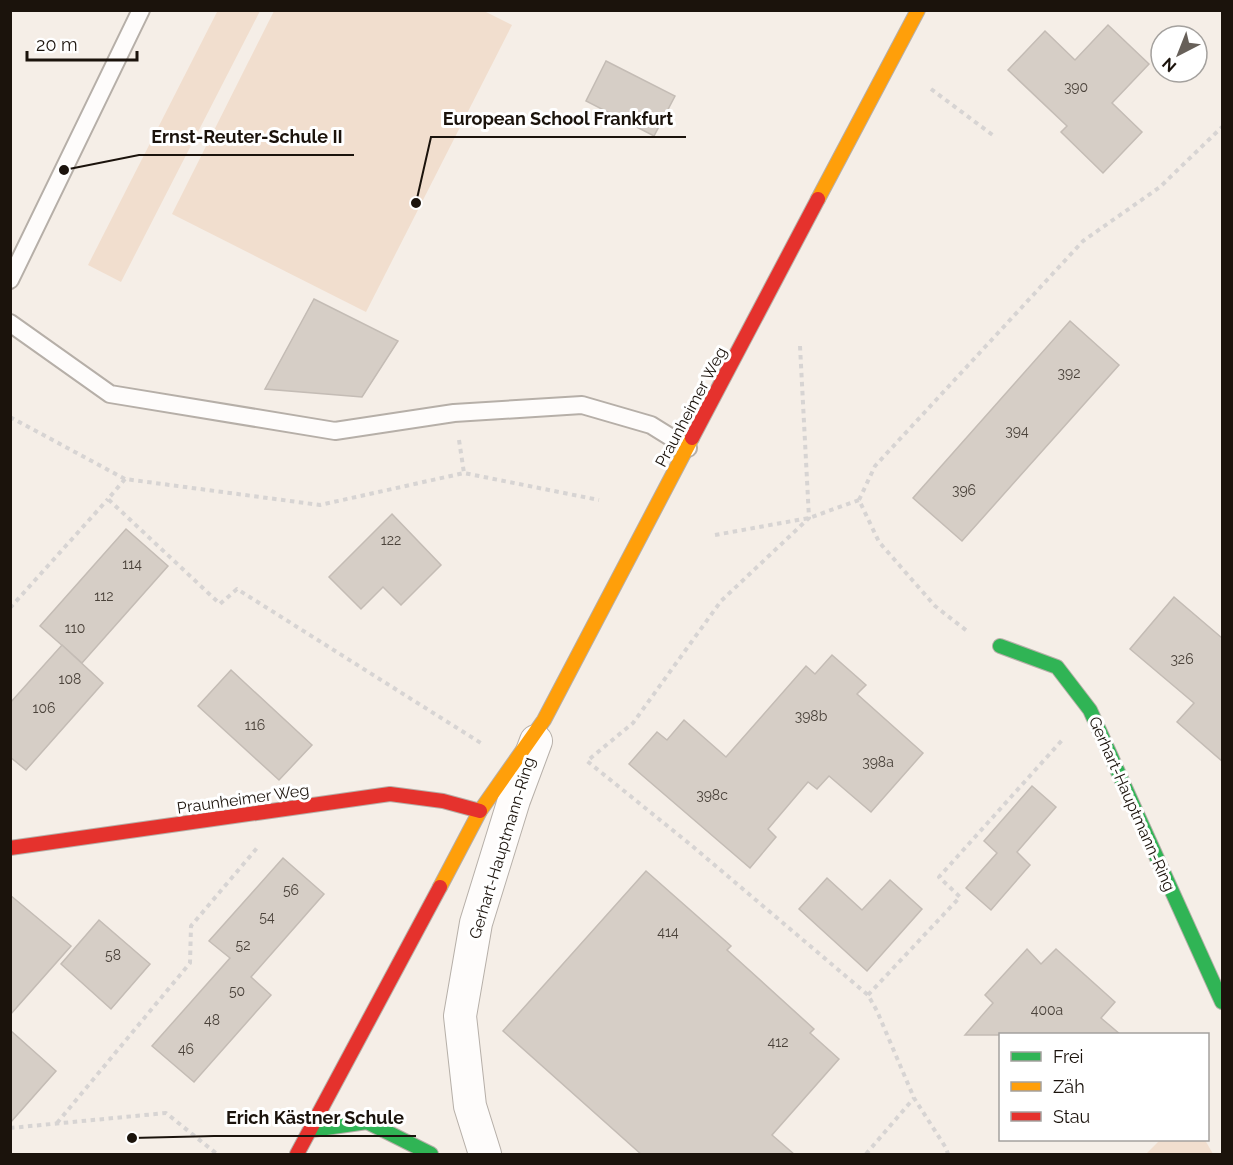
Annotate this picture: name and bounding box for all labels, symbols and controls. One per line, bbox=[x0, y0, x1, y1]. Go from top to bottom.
scale bar bbox=[27, 24, 136, 62]
north arrow bbox=[1149, 24, 1209, 84]
text: 20 m bbox=[36, 34, 78, 55]
text: N bbox=[1158, 54, 1180, 76]
house number: 390 bbox=[1064, 79, 1088, 95]
callout: European School Frankfurt bbox=[431, 101, 686, 137]
text: European School Frankfurt bbox=[443, 108, 673, 129]
callout: Ernst-Reuter-Schule II bbox=[139, 119, 354, 155]
text: Ernst-Reuter-Schule II bbox=[151, 126, 343, 147]
street label: Praunheimer Weg bbox=[651, 344, 731, 470]
house number: 392 bbox=[1058, 365, 1080, 381]
house number: 394 bbox=[1005, 423, 1029, 439]
house number: 396 bbox=[952, 482, 976, 498]
house number: 122 bbox=[381, 532, 401, 548]
house number: 114 bbox=[122, 556, 142, 572]
house number: 112 bbox=[94, 588, 114, 604]
house number: 110 bbox=[65, 620, 85, 636]
house number: 326 bbox=[1170, 651, 1194, 667]
house number: 108 bbox=[59, 671, 81, 687]
house number: 106 bbox=[32, 700, 56, 716]
house number: 398b bbox=[795, 708, 828, 724]
street label: Gerhart-Hauptmann-Ring bbox=[1085, 714, 1179, 894]
house number: 116 bbox=[245, 717, 265, 733]
house number: 398a bbox=[862, 754, 894, 770]
street label: Gerhart-Hauptmann-Ring bbox=[465, 755, 539, 941]
street label: Praunheimer Weg bbox=[176, 780, 310, 818]
house number: 398c bbox=[696, 787, 728, 803]
house number: 56 bbox=[283, 882, 299, 898]
house number: 54 bbox=[259, 909, 275, 925]
house number: 414 bbox=[657, 924, 679, 940]
house number: 52 bbox=[236, 937, 250, 953]
house number: 58 bbox=[105, 947, 121, 963]
house number: 50 bbox=[229, 983, 245, 999]
house number: 400a bbox=[1031, 1002, 1063, 1018]
house number: 48 bbox=[204, 1012, 220, 1028]
legend bbox=[999, 1033, 1209, 1141]
house number: 412 bbox=[768, 1034, 788, 1050]
house number: 46 bbox=[178, 1041, 194, 1057]
text: Frei bbox=[1053, 1046, 1083, 1067]
text: Zäh bbox=[1053, 1076, 1085, 1097]
callout: Erich Kästner Schule bbox=[214, 1100, 416, 1136]
text: Stau bbox=[1053, 1106, 1090, 1127]
text: Erich Kästner Schule bbox=[226, 1107, 404, 1128]

